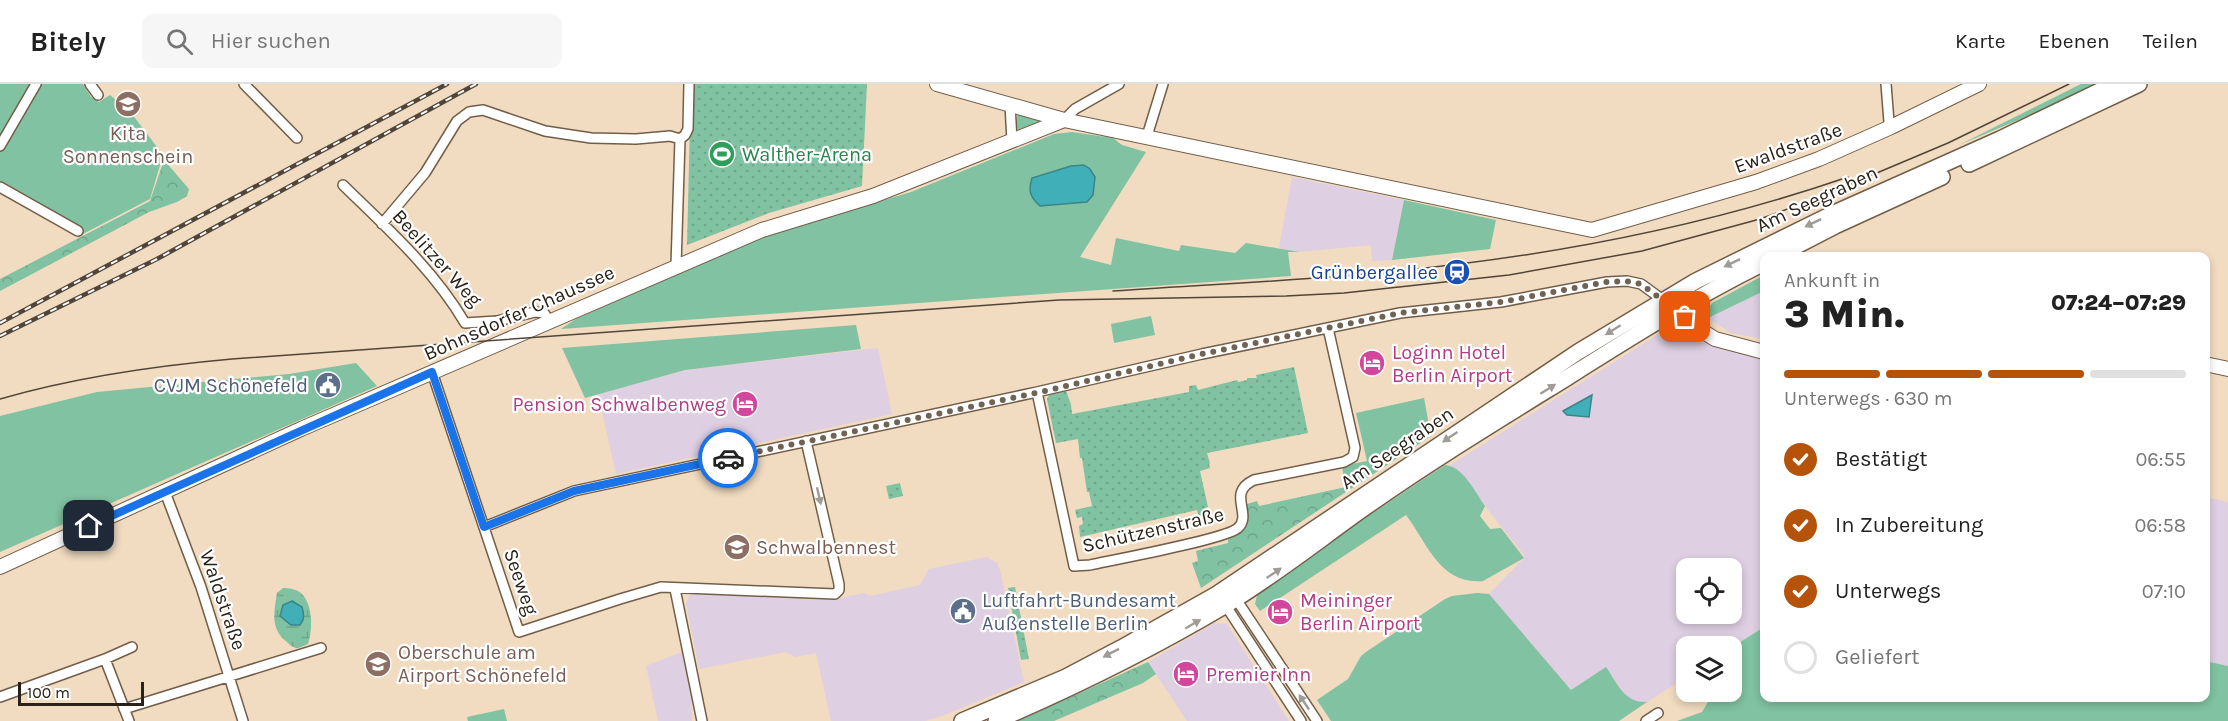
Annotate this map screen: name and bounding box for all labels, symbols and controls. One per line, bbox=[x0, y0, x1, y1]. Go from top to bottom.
search box bbox=[142, 14, 562, 68]
text: Bitely bbox=[30, 25, 106, 58]
icon: search bbox=[163, 25, 196, 58]
text: Hier suchen bbox=[211, 28, 331, 54]
text: Karte bbox=[1955, 29, 2006, 53]
text: Ebenen bbox=[2039, 29, 2110, 53]
text: Teilen bbox=[2143, 29, 2198, 53]
school or university icon: Kita Sonnenschein bbox=[113, 89, 143, 119]
street label: Ewaldstraße bbox=[1731, 118, 1845, 178]
place label: Kita Sonnenschein bbox=[63, 122, 193, 168]
sports icon: Walther-Arena bbox=[707, 139, 737, 169]
place label: Walther-Arena bbox=[742, 143, 872, 166]
street label: Am Seegraben bbox=[1753, 161, 1881, 237]
street label: Beelitzer Weg bbox=[387, 205, 487, 311]
one-way arrow bbox=[1804, 218, 1822, 228]
station icon: Grünbergallee bbox=[1442, 257, 1472, 287]
one-way arrow bbox=[1723, 259, 1740, 268]
street label: Bohnsdorfer Chaussee bbox=[420, 261, 618, 365]
place label: Grünbergallee bbox=[1311, 261, 1438, 284]
text: Ankunft in bbox=[1784, 269, 1880, 292]
text: 07:24–07:29 bbox=[2051, 290, 2186, 316]
pin bbox=[1659, 291, 1710, 342]
text: 3 Min. bbox=[1784, 291, 1904, 337]
icon: bag bbox=[1668, 300, 1701, 333]
one-way arrow bbox=[1605, 325, 1622, 336]
place label: Loginn Hotel Berlin Airport bbox=[1392, 341, 1513, 387]
hotel icon: Loginn Hotel Berlin Airport bbox=[1357, 348, 1387, 378]
public building icon: CVJM Schönefeld bbox=[313, 370, 343, 400]
place label: CVJM Schönefeld bbox=[154, 374, 308, 397]
one-way arrow bbox=[1540, 384, 1556, 395]
text: Unterwegs · 630 m bbox=[1784, 387, 1952, 410]
hotel icon: Pension Schwalbenweg bbox=[730, 389, 760, 419]
place label: Pension Schwalbenweg bbox=[513, 393, 726, 416]
street label: Am Seegraben bbox=[1336, 402, 1458, 494]
courier bbox=[698, 428, 758, 488]
one-way arrow bbox=[1443, 431, 1459, 443]
icon: car bbox=[712, 442, 745, 475]
icon: check bbox=[1784, 443, 1817, 476]
text: Bestätigt bbox=[1835, 446, 1927, 472]
text: 06:55 bbox=[2135, 448, 2186, 471]
one-way arrow bbox=[814, 487, 824, 505]
pin bbox=[63, 500, 114, 551]
street label: Schützenstraße bbox=[1080, 503, 1226, 557]
icon: home bbox=[72, 509, 105, 542]
icon: check bbox=[1784, 509, 1817, 542]
text: In Zubereitung bbox=[1835, 512, 1983, 538]
text: 06:58 bbox=[2134, 514, 2186, 537]
school or university icon: Schwalbennest bbox=[722, 532, 752, 562]
place label: Schwalbennest bbox=[756, 536, 897, 559]
street label: Seeweg bbox=[499, 546, 543, 618]
street label: Waldstraße bbox=[195, 547, 251, 653]
map controls bbox=[1676, 558, 1742, 702]
button: locate bbox=[1676, 558, 1742, 624]
one-way arrow bbox=[1265, 567, 1281, 579]
icon: check bbox=[1784, 575, 1817, 608]
text: Unterwegs bbox=[1835, 578, 1941, 604]
text: 07:10 bbox=[2142, 580, 2186, 603]
place label: Luftfahrt-Bundesamt Außenstelle Berlin bbox=[982, 589, 1176, 635]
place label: Meininger Berlin Airport bbox=[1300, 589, 1421, 635]
public building icon: Luftfahrt-Bundesamt Außenstelle Berlin bbox=[948, 596, 978, 626]
hotel icon: Meininger Berlin Airport bbox=[1265, 597, 1295, 627]
one-way arrow bbox=[1185, 618, 1201, 629]
button: layers bbox=[1676, 636, 1742, 702]
place label: Oberschule am Airport Schönefeld bbox=[398, 641, 567, 687]
text: Geliefert bbox=[1835, 644, 1920, 670]
school or university icon: Oberschule am Airport Schönefeld bbox=[363, 649, 393, 679]
one-way arrow bbox=[1103, 649, 1120, 658]
hotel icon: Premier Inn bbox=[1171, 659, 1201, 689]
place label: Premier Inn bbox=[1206, 663, 1311, 686]
scale bar bbox=[18, 679, 144, 706]
text: 100 m bbox=[27, 683, 70, 702]
one-way arrow bbox=[1299, 694, 1310, 711]

